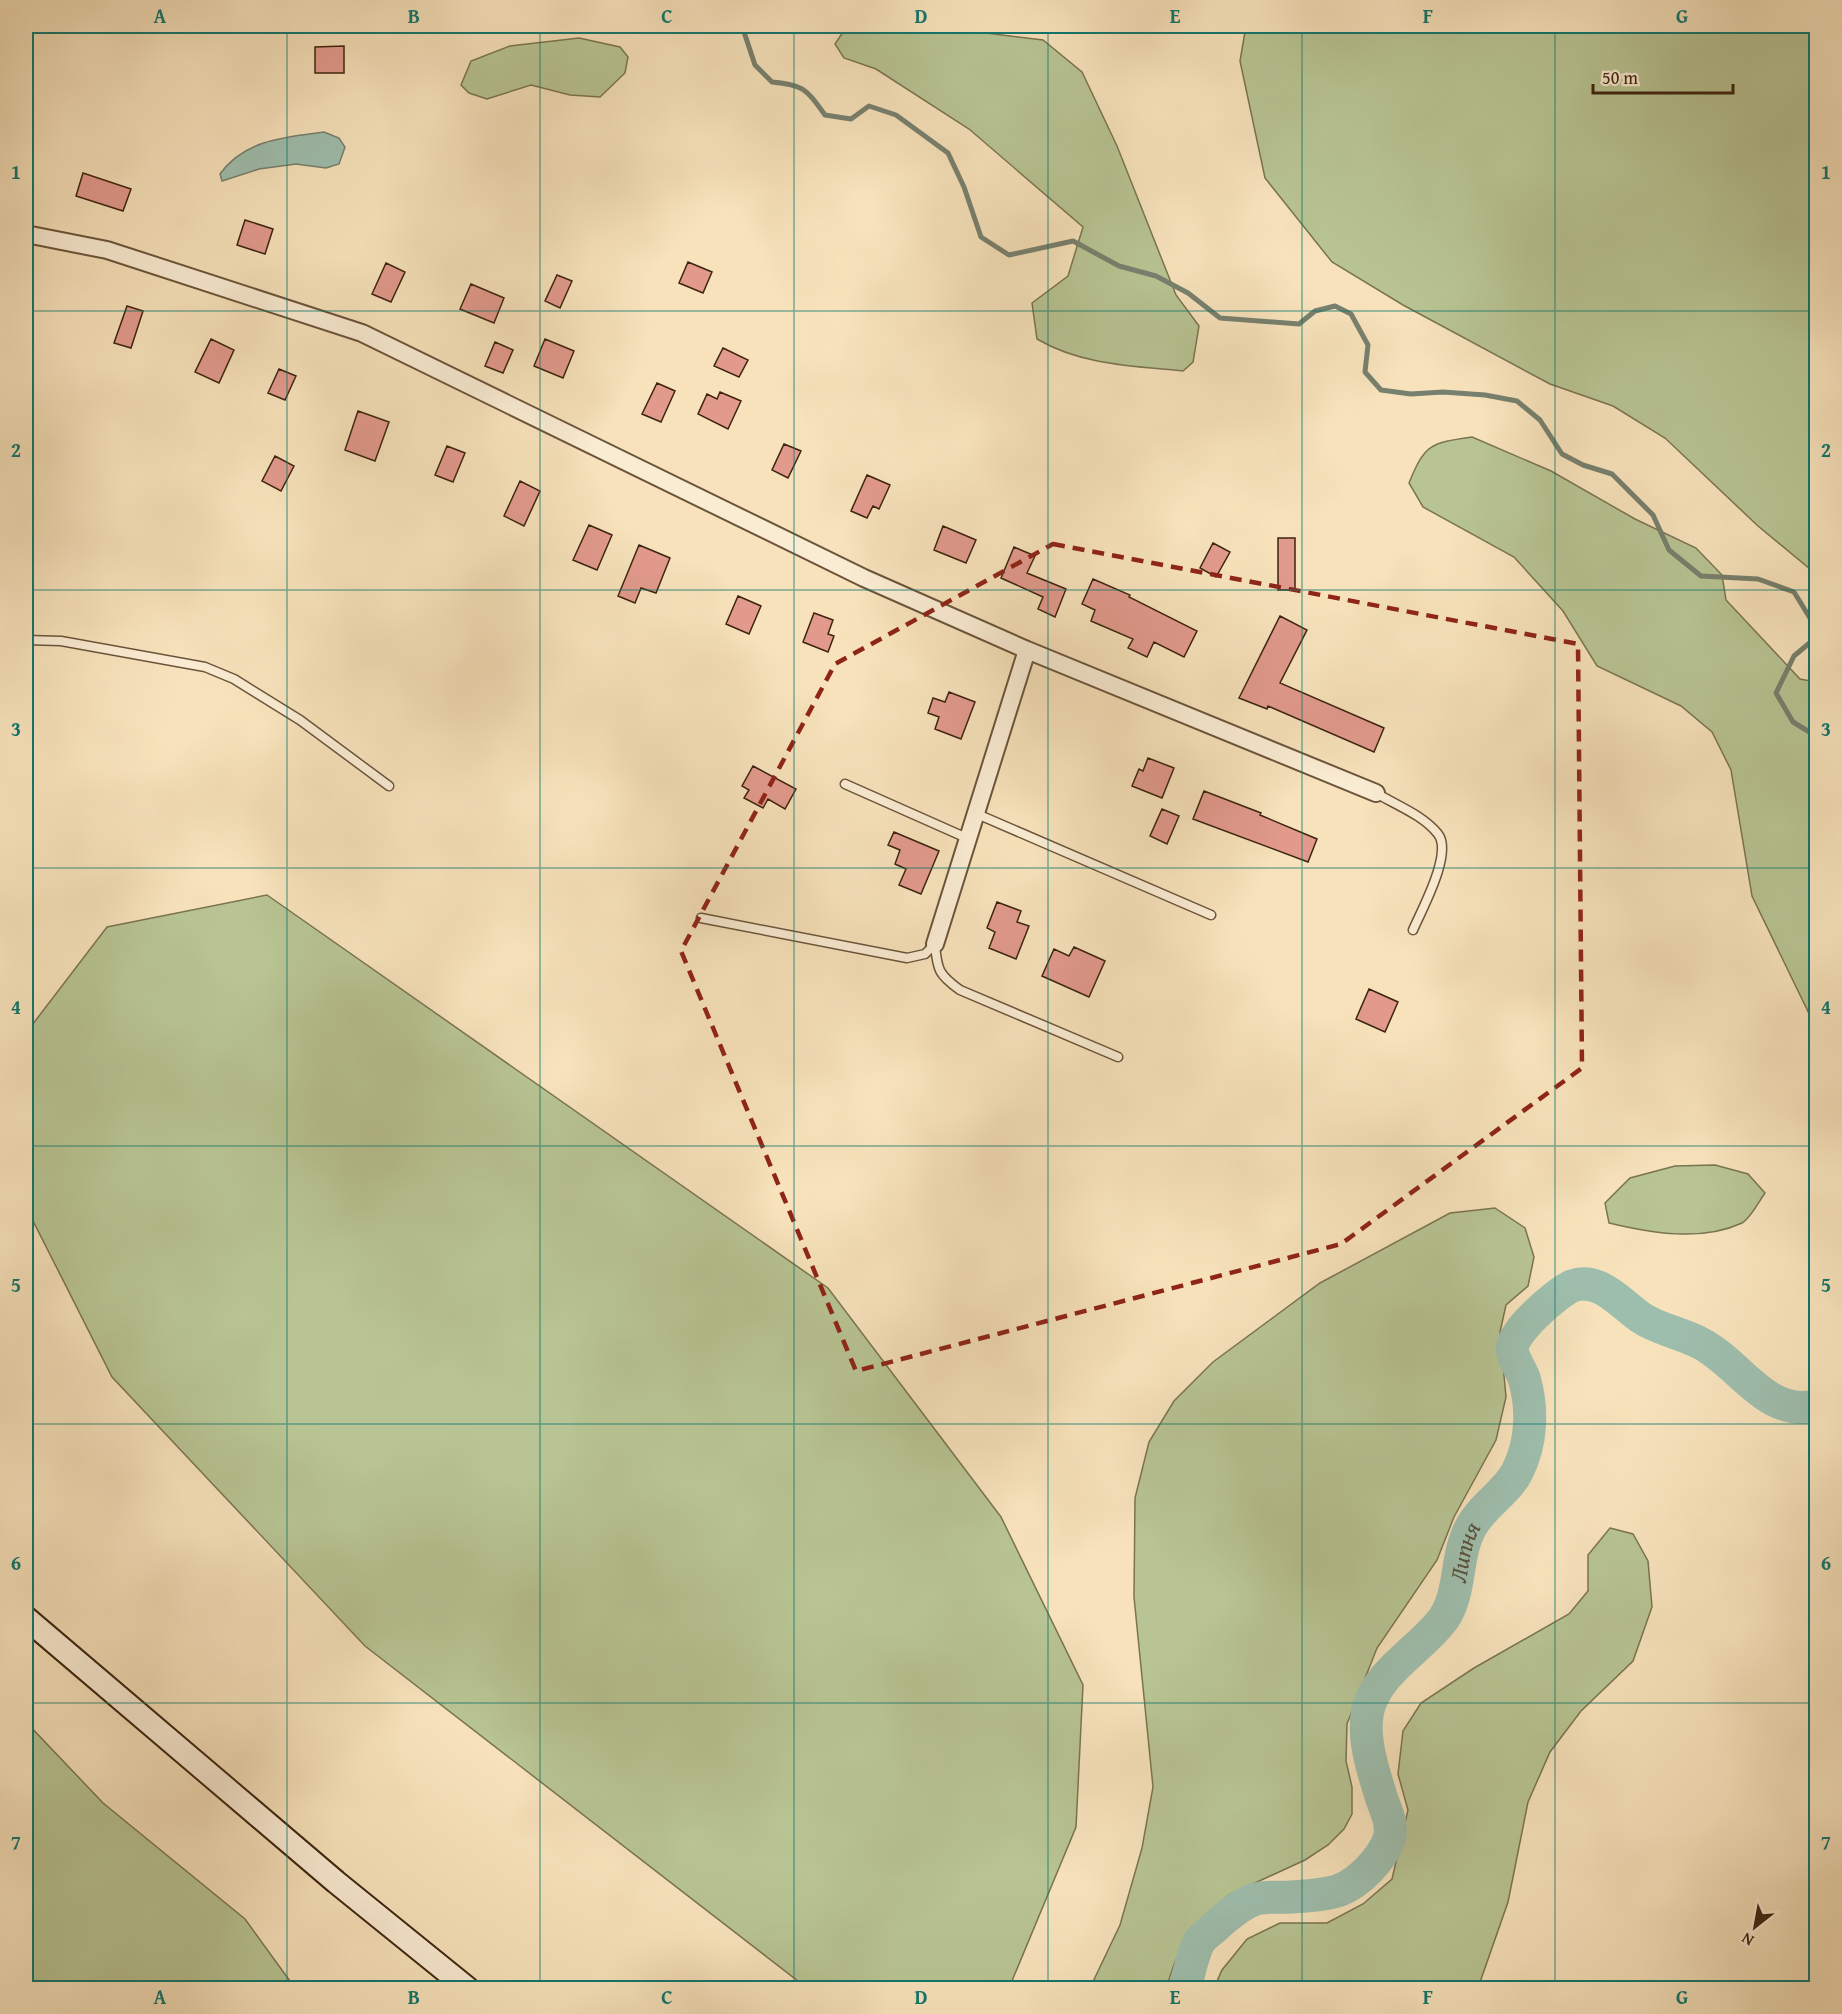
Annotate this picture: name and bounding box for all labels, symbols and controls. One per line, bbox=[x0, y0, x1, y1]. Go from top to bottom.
text: A bbox=[154, 1, 167, 30]
text: B bbox=[408, 1, 420, 30]
text: C bbox=[661, 1, 673, 30]
text: D bbox=[914, 1, 928, 30]
text: E bbox=[1170, 1, 1181, 30]
text: F bbox=[1423, 1, 1433, 30]
text: G bbox=[1676, 1, 1688, 30]
scale bar bbox=[1593, 57, 1732, 95]
text: 50 m bbox=[1602, 64, 1638, 91]
text: 1 bbox=[11, 157, 21, 186]
text: 1 bbox=[1821, 157, 1831, 186]
text: 2 bbox=[11, 435, 21, 464]
text: 2 bbox=[1821, 435, 1831, 464]
text: 3 bbox=[11, 714, 21, 743]
text: 3 bbox=[1821, 714, 1831, 743]
text: 4 bbox=[11, 992, 21, 1021]
text: 4 bbox=[1821, 992, 1831, 1021]
text: 5 bbox=[11, 1270, 21, 1299]
text: 5 bbox=[1821, 1270, 1831, 1299]
water label: Липня bbox=[1439, 1514, 1489, 1585]
text: 6 bbox=[11, 1548, 21, 1577]
text: 6 bbox=[1821, 1548, 1831, 1577]
text: 7 bbox=[11, 1827, 21, 1856]
text: 7 bbox=[1821, 1827, 1831, 1856]
north arrow bbox=[1725, 1897, 1785, 1957]
text: N bbox=[1736, 1927, 1758, 1953]
text: A bbox=[154, 1982, 167, 2011]
text: B bbox=[408, 1982, 420, 2011]
text: C bbox=[661, 1982, 673, 2011]
text: D bbox=[914, 1982, 928, 2011]
text: E bbox=[1170, 1982, 1181, 2011]
text: F bbox=[1423, 1982, 1433, 2011]
text: G bbox=[1676, 1982, 1688, 2011]

